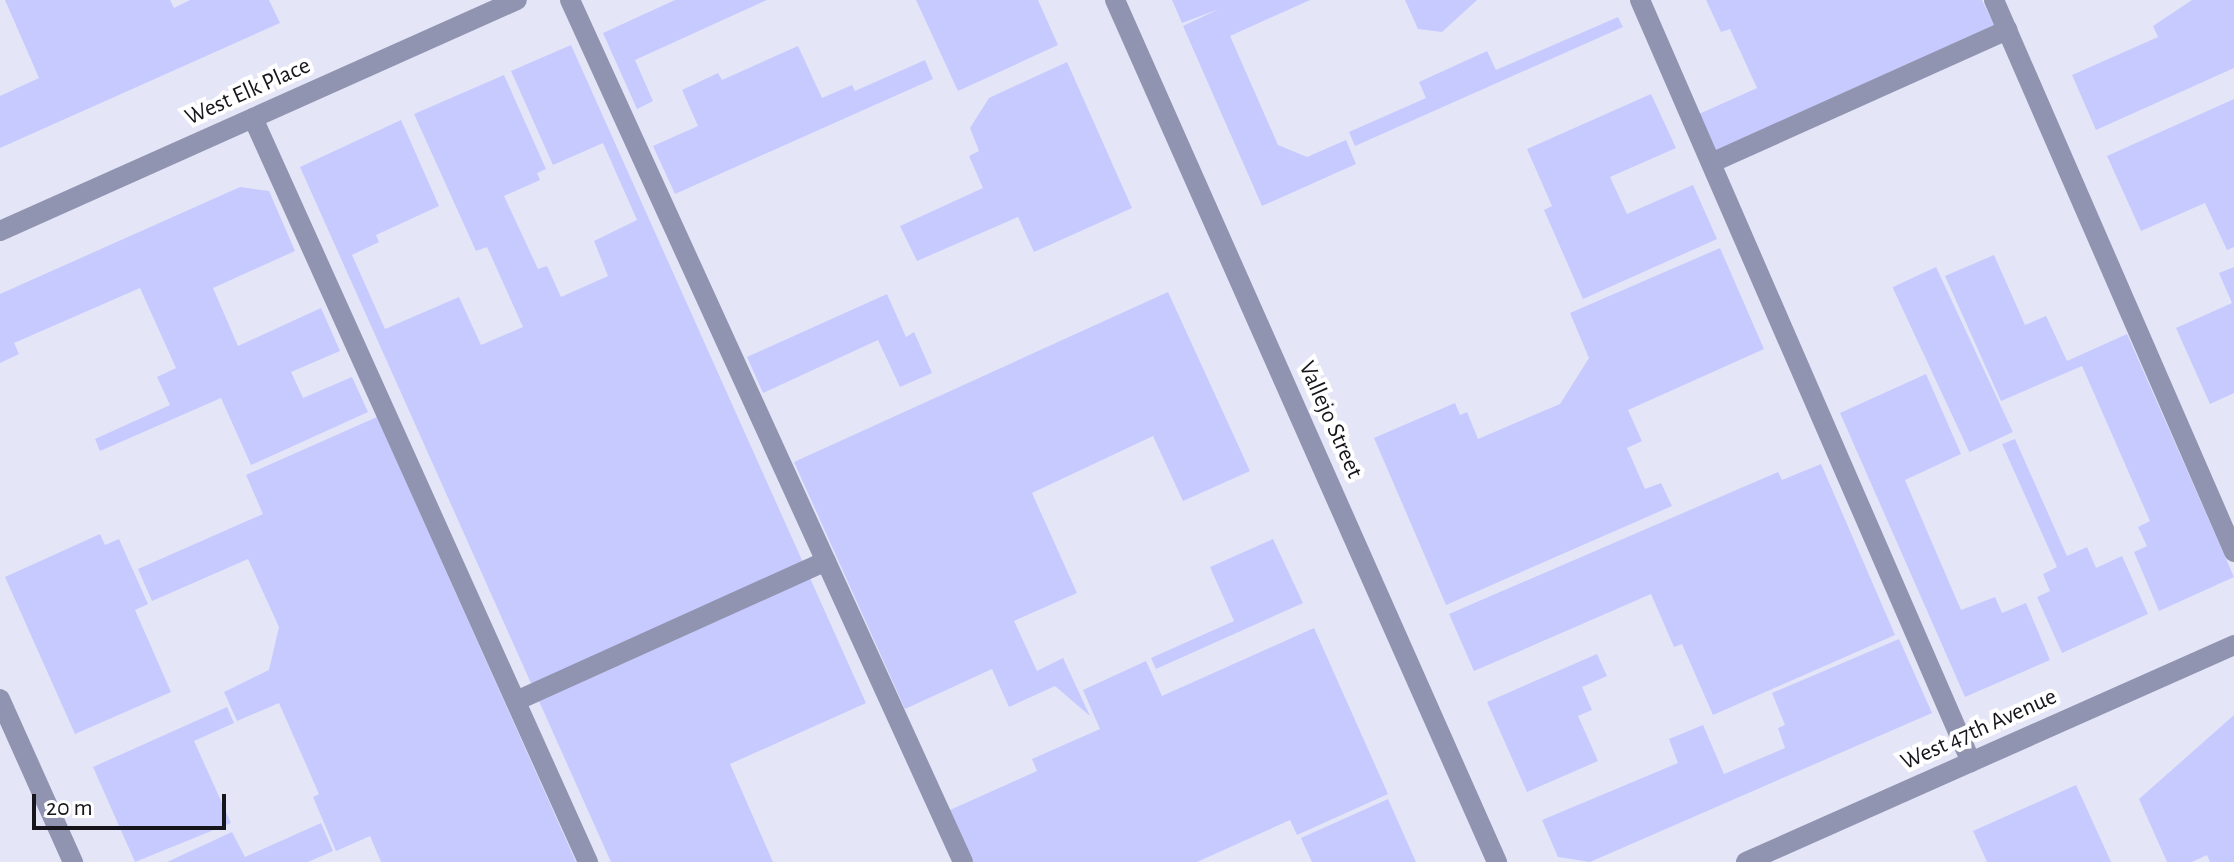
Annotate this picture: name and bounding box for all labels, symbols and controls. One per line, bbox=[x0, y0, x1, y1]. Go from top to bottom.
street label: West Elk Place bbox=[181, 52, 315, 132]
street label: Vallejo Street bbox=[1291, 357, 1369, 483]
street label: West 47th Avenue bbox=[1897, 683, 2061, 777]
scale bar bbox=[36, 778, 230, 828]
text: 20 m bbox=[46, 796, 93, 820]

